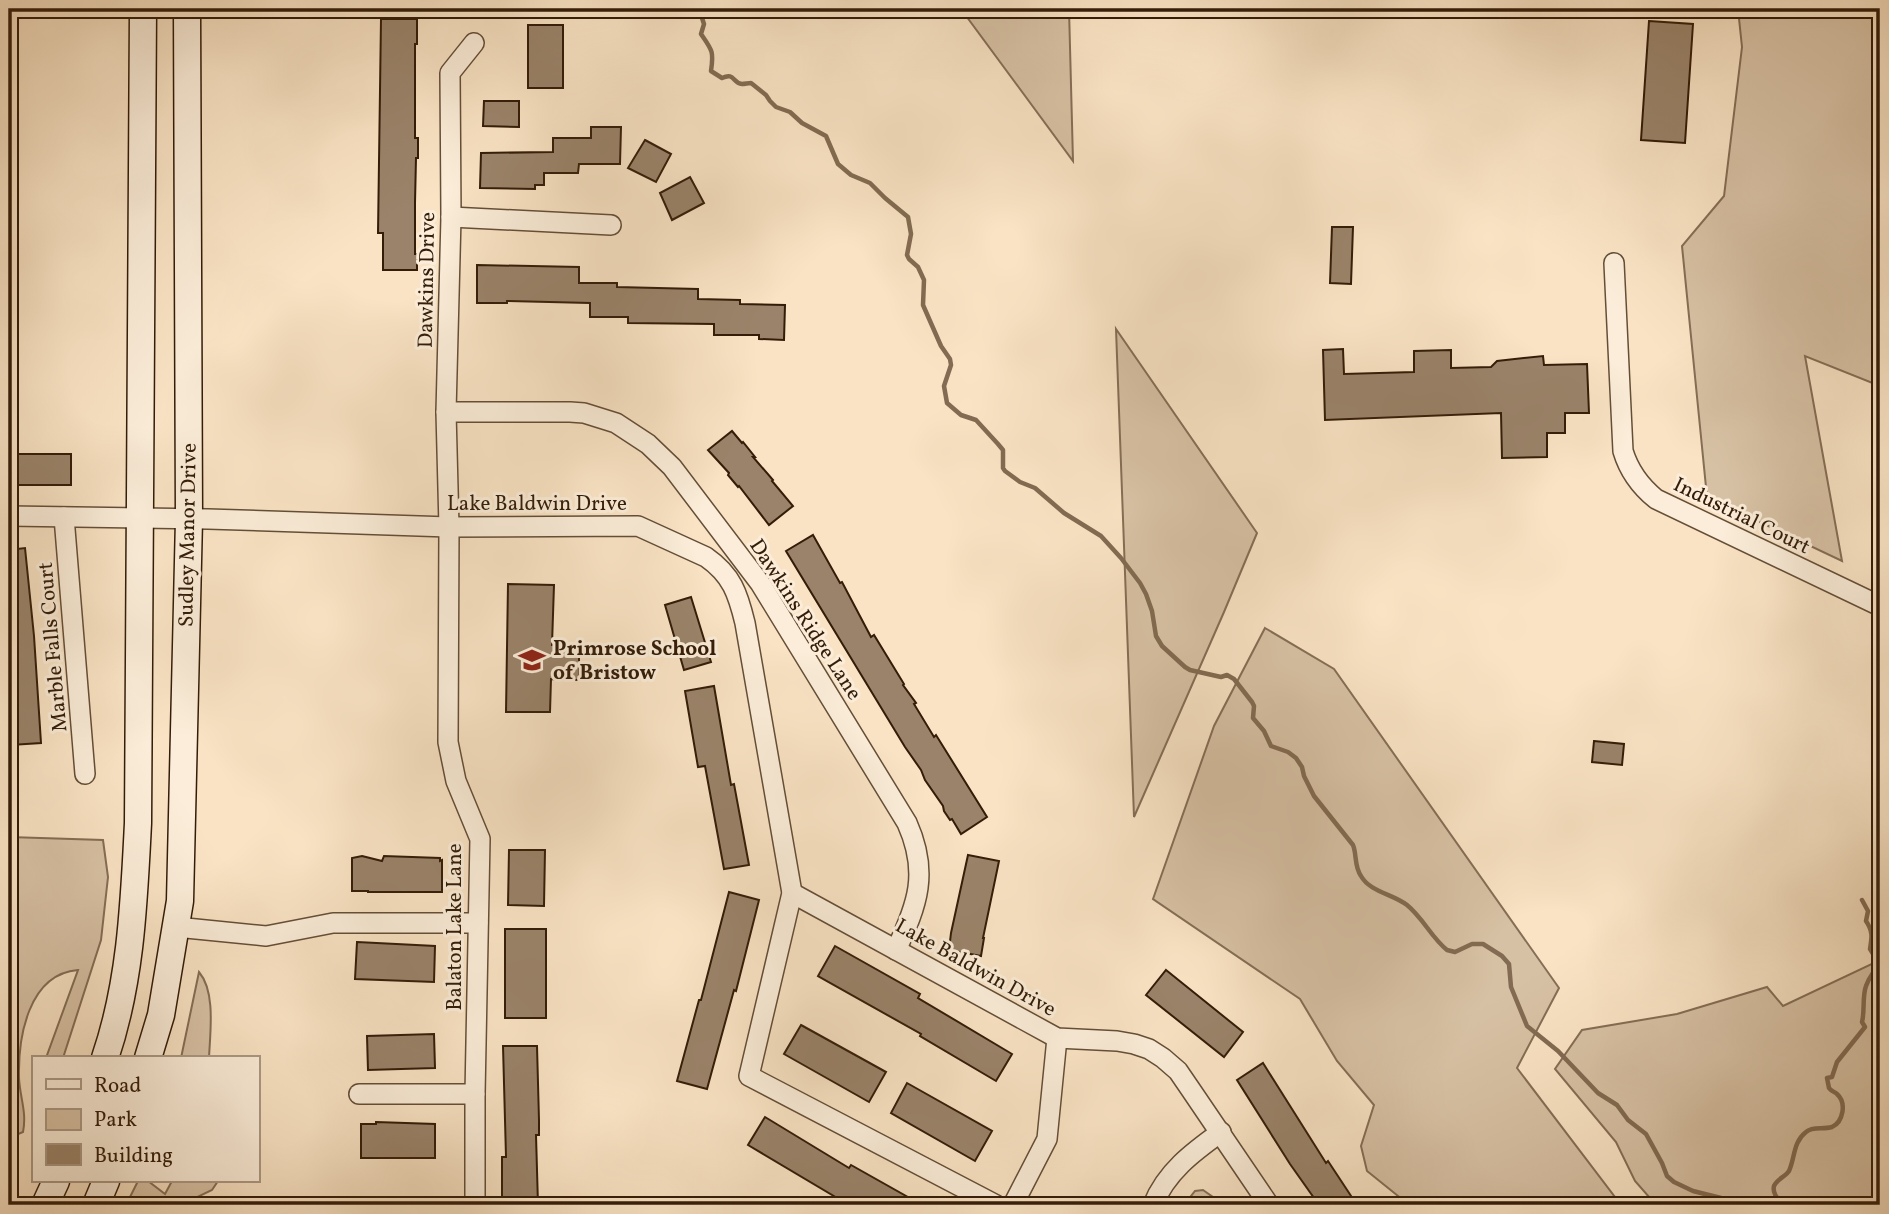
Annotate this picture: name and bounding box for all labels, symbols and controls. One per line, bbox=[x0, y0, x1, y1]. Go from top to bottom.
street label: Dawkins Drive bbox=[412, 212, 443, 348]
street label: Sudley Manor Drive bbox=[172, 443, 205, 627]
street label: Industrial Court bbox=[1668, 471, 1815, 562]
street label: Lake Baldwin Drive bbox=[447, 490, 627, 519]
street label: Dawkins Ridge Lane bbox=[742, 533, 868, 706]
street label: Marble Falls Court bbox=[32, 561, 75, 733]
place label: Primrose School of Bristow bbox=[553, 635, 716, 688]
school or university icon: Primrose School of Bristow bbox=[517, 645, 547, 675]
street label: Balaton Lake Lane bbox=[441, 843, 470, 1011]
street label: Lake Baldwin Drive bbox=[890, 912, 1061, 1025]
legend bbox=[32, 1056, 259, 1182]
text: Road bbox=[94, 1072, 141, 1101]
text: Park bbox=[94, 1106, 137, 1135]
text: Building bbox=[94, 1142, 173, 1171]

